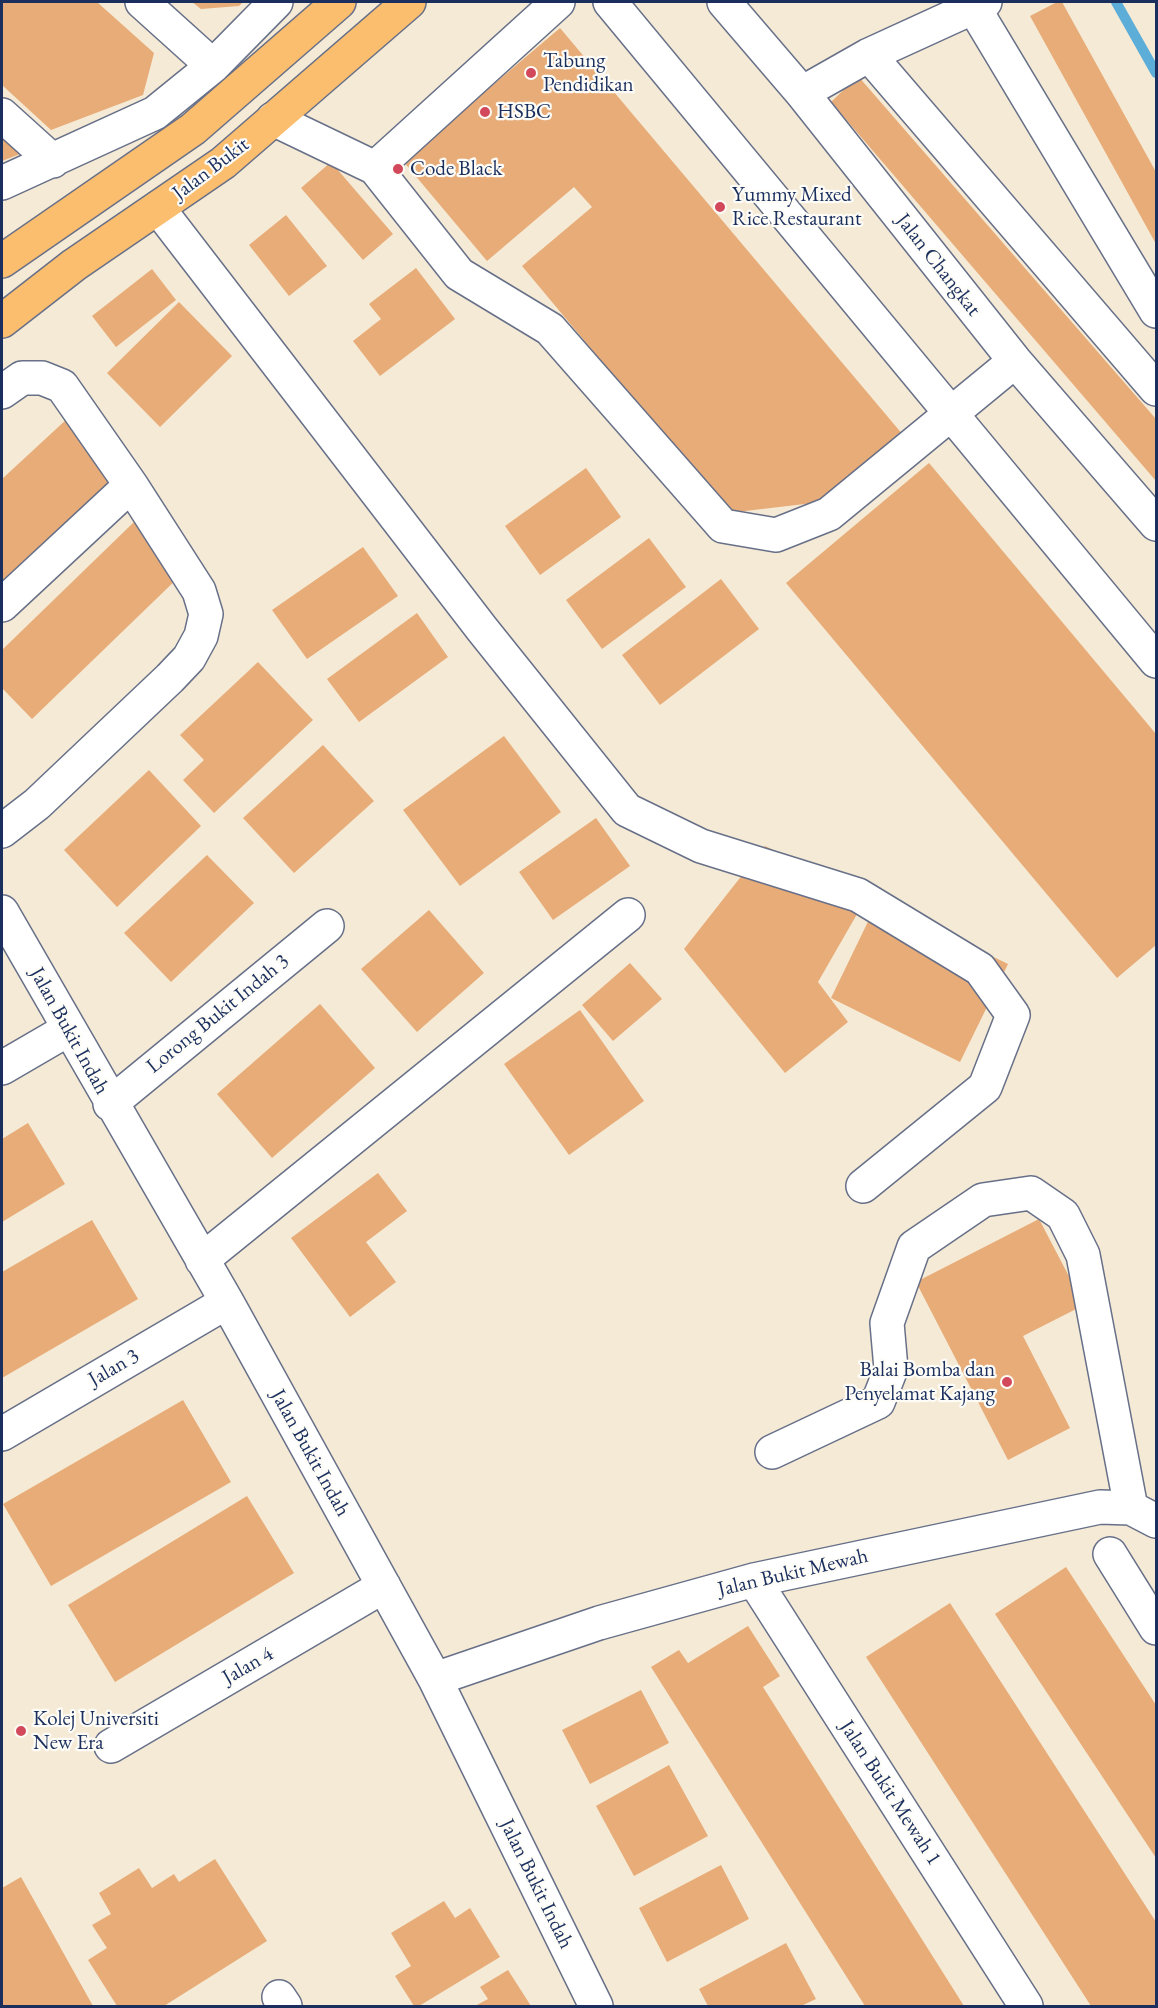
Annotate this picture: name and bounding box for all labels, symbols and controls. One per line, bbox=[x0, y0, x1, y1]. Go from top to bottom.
place label: Tabung Pendidikan bbox=[543, 48, 634, 98]
marker: Tabung Pendidikan bbox=[524, 66, 538, 80]
place label: HSBC bbox=[497, 99, 551, 125]
marker: HSBC bbox=[478, 105, 492, 119]
street label: Jalan Bukit bbox=[168, 132, 254, 206]
place label: Code Black bbox=[410, 156, 502, 182]
marker: Code Black bbox=[391, 162, 405, 176]
place label: Yummy Mixed Rice Restaurant bbox=[732, 182, 862, 232]
marker: Yummy Mixed Rice Restaurant bbox=[713, 200, 727, 214]
street label: Jalan Changkat bbox=[890, 209, 986, 321]
street label: Lorong Bukit Indah 3 bbox=[142, 949, 294, 1079]
street label: Jalan Bukit Indah bbox=[24, 963, 114, 1099]
street label: Jalan 3 bbox=[84, 1344, 144, 1392]
place label: Balai Bomba dan Penyelamat Kajang bbox=[844, 1357, 995, 1407]
marker: Balai Bomba dan Penyelamat Kajang bbox=[1000, 1375, 1014, 1389]
street label: Jalan Bukit Indah bbox=[265, 1385, 355, 1521]
street label: Jalan Bukit Mewah bbox=[715, 1543, 871, 1603]
street label: Jalan 4 bbox=[218, 1642, 278, 1690]
place label: Kolej Universiti New Era bbox=[33, 1706, 159, 1756]
street label: Jalan Bukit Mewah 1 bbox=[834, 1716, 946, 1870]
marker: Kolej Universiti New Era bbox=[14, 1724, 28, 1738]
street label: Jalan Bukit Indah bbox=[494, 1815, 578, 1953]

